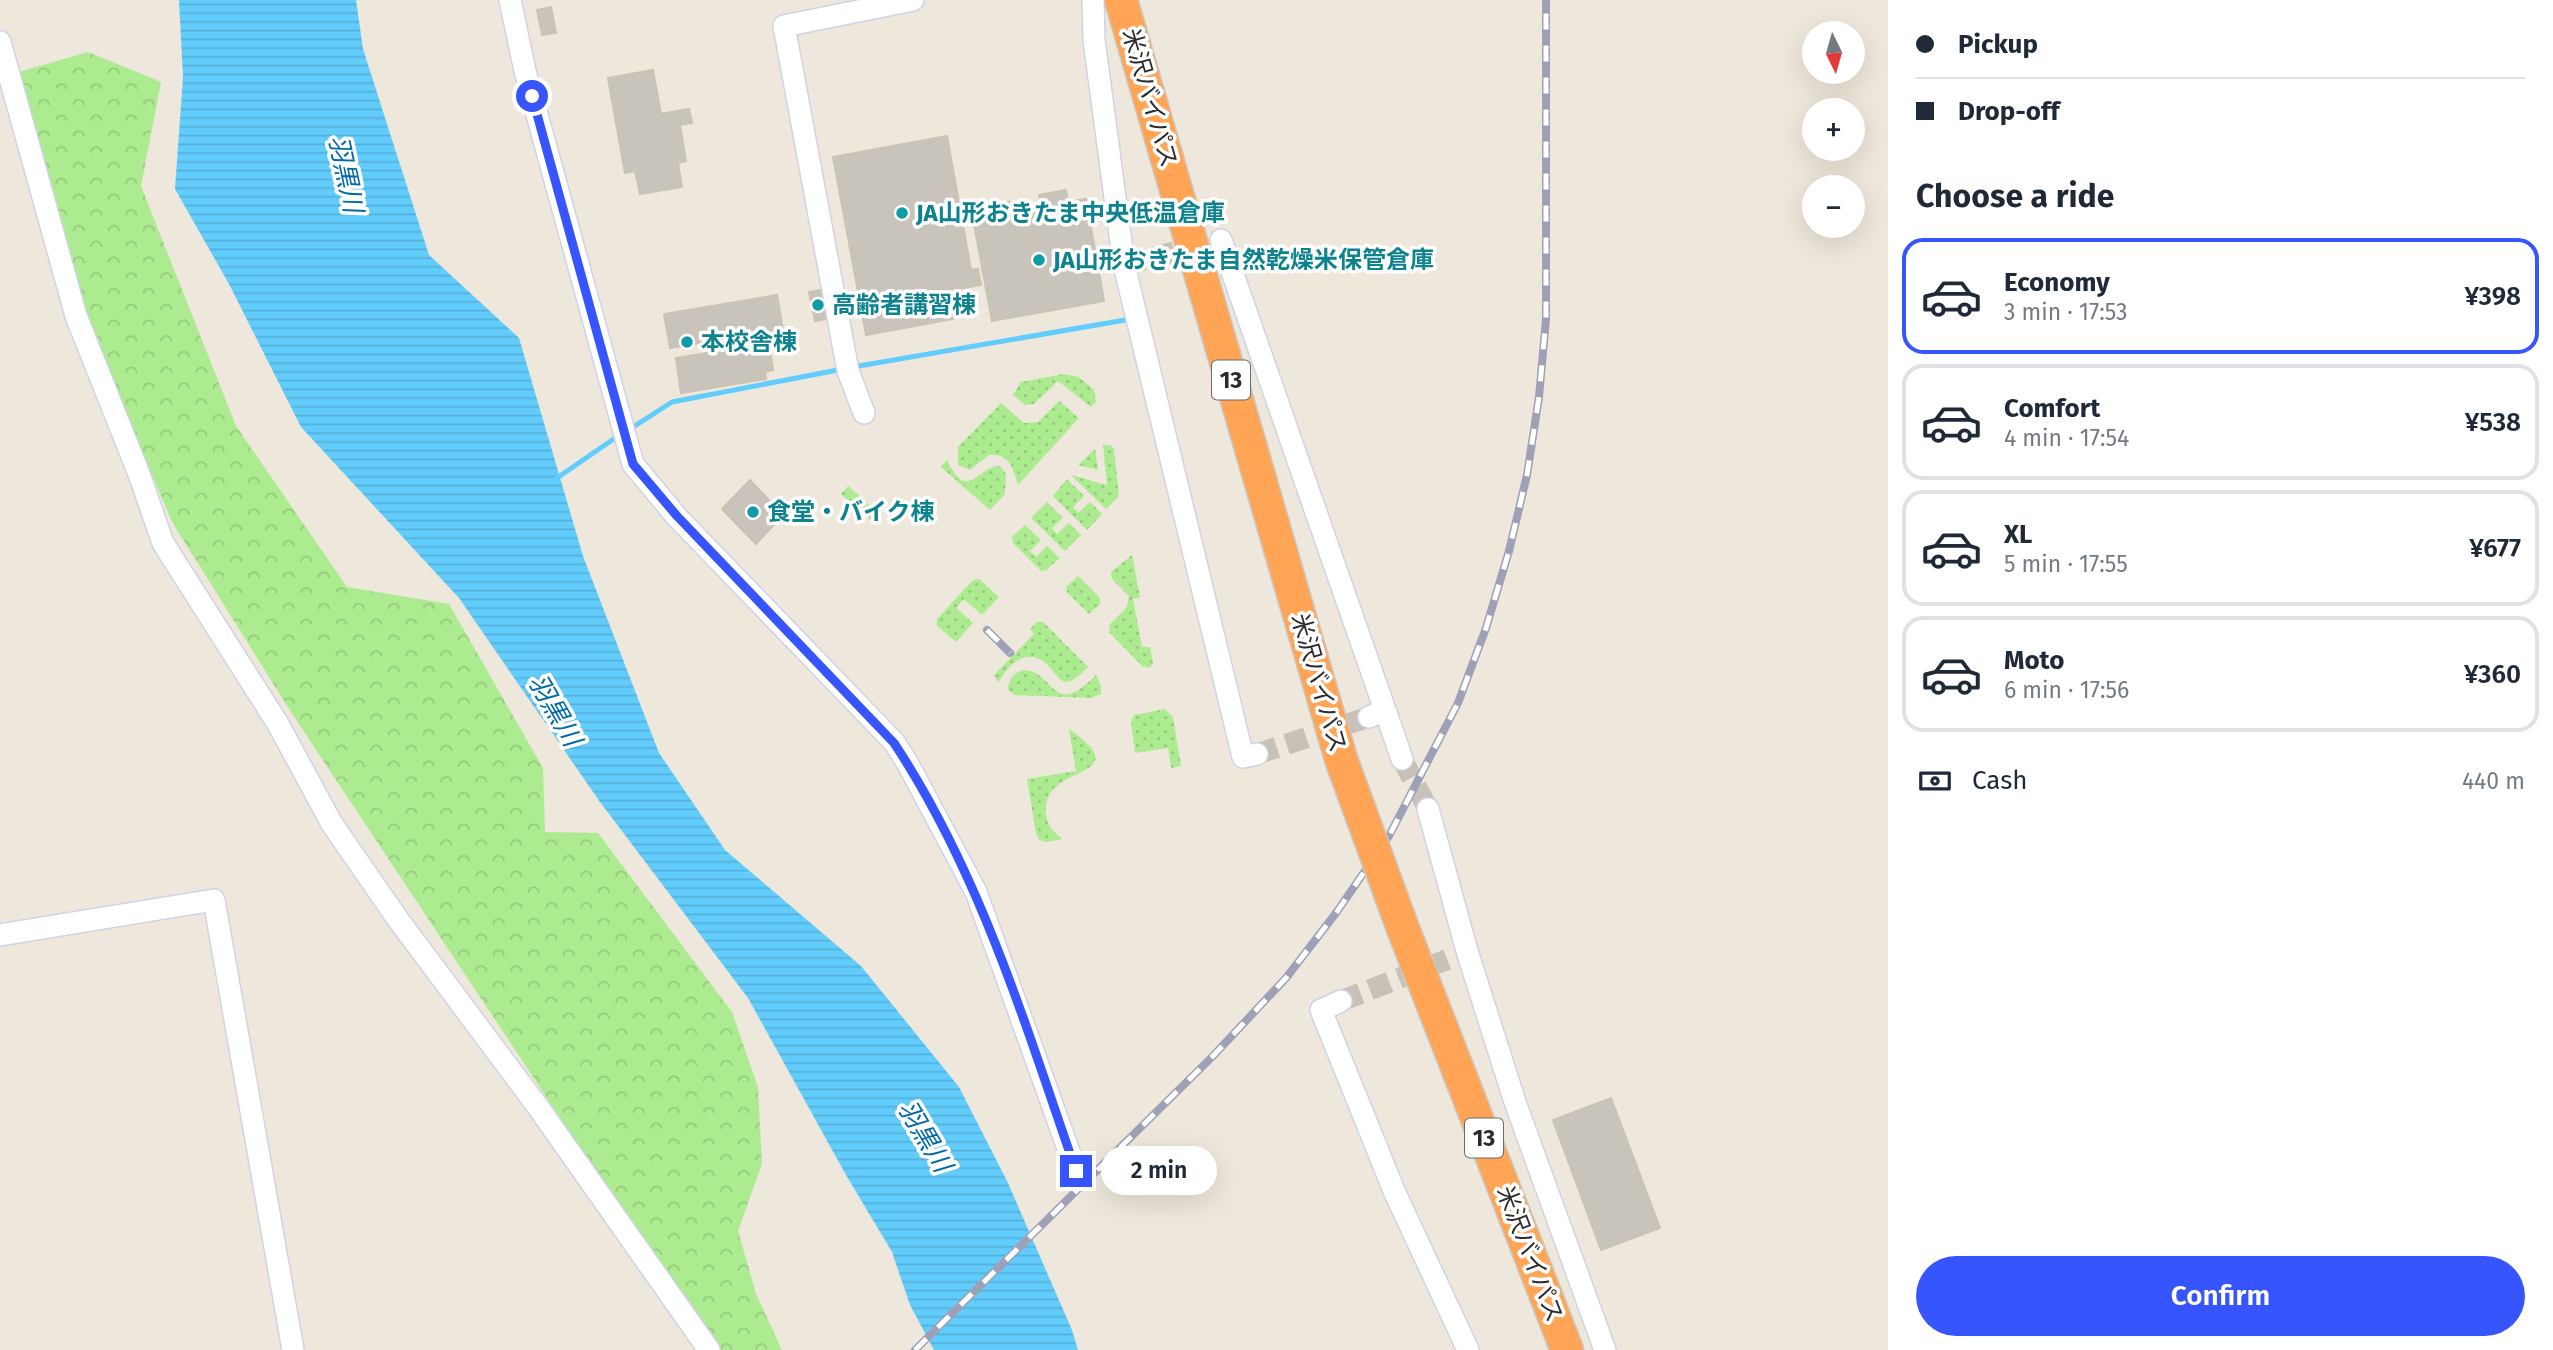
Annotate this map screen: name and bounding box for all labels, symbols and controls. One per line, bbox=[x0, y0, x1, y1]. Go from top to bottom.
north arrow bbox=[1802, 21, 1866, 84]
map controls bbox=[1802, 21, 1865, 238]
street label: 米沢バイパス bbox=[1117, 25, 1183, 171]
text: Pickup bbox=[1958, 29, 2038, 60]
route start bbox=[516, 80, 548, 112]
text: Drop-off bbox=[1958, 96, 2060, 127]
button: + bbox=[1802, 98, 1865, 161]
water label: 羽黒川 bbox=[322, 133, 369, 218]
button: − bbox=[1802, 175, 1865, 238]
text: Choose a ride bbox=[1916, 177, 2114, 215]
place label: JA山形おきたま中央低温倉庫 bbox=[915, 199, 1225, 227]
marker: JA山形おきたま中央低温倉庫 bbox=[894, 205, 910, 221]
place label: JA山形おきたま自然乾燥米保管倉庫 bbox=[1052, 246, 1434, 274]
marker: JA山形おきたま自然乾燥米保管倉庫 bbox=[1031, 252, 1047, 268]
icon: car bbox=[1920, 265, 1983, 328]
text: Economy bbox=[2004, 267, 2110, 298]
text: ¥398 bbox=[2464, 281, 2521, 312]
place label: 高齢者講習棟 bbox=[832, 291, 976, 319]
marker: 高齢者講習棟 bbox=[810, 297, 826, 313]
text: 3 min · 17:53 bbox=[2004, 298, 2128, 326]
place label: 本校舎棟 bbox=[701, 328, 797, 356]
marker: 本校舎棟 bbox=[679, 334, 695, 350]
road number: 13 bbox=[1212, 360, 1250, 400]
icon: car bbox=[1920, 391, 1983, 454]
text: Comfort bbox=[2004, 393, 2100, 424]
text: ¥538 bbox=[2465, 407, 2521, 438]
text: 4 min · 17:54 bbox=[2004, 424, 2129, 452]
place label: 食堂・バイク棟 bbox=[767, 498, 935, 526]
marker: 食堂・バイク棟 bbox=[745, 504, 761, 520]
icon: car bbox=[1920, 517, 1983, 580]
text: XL bbox=[2004, 519, 2032, 550]
text: ¥677 bbox=[2469, 533, 2521, 564]
text: 5 min · 17:55 bbox=[2004, 550, 2128, 578]
street label: 米沢バイパス bbox=[1286, 610, 1352, 756]
icon: car bbox=[1920, 643, 1983, 706]
text: Moto bbox=[2004, 645, 2064, 676]
text: ¥360 bbox=[2464, 659, 2521, 690]
water label: 羽黒川 bbox=[522, 669, 589, 754]
text: 6 min · 17:56 bbox=[2004, 676, 2129, 704]
icon: cash bbox=[1916, 762, 1954, 800]
text: Cash bbox=[1972, 765, 2028, 796]
text: 440 m bbox=[2462, 767, 2525, 795]
water label: 羽黒川 bbox=[891, 1095, 959, 1180]
road number: 13 bbox=[1465, 1119, 1503, 1158]
callout: 2 min bbox=[1100, 1146, 1216, 1196]
route end bbox=[1060, 1155, 1092, 1187]
text: 2 min bbox=[1131, 1156, 1187, 1184]
street label: 米沢バイパス bbox=[1491, 1182, 1569, 1326]
button: Confirm bbox=[1916, 1256, 2525, 1336]

